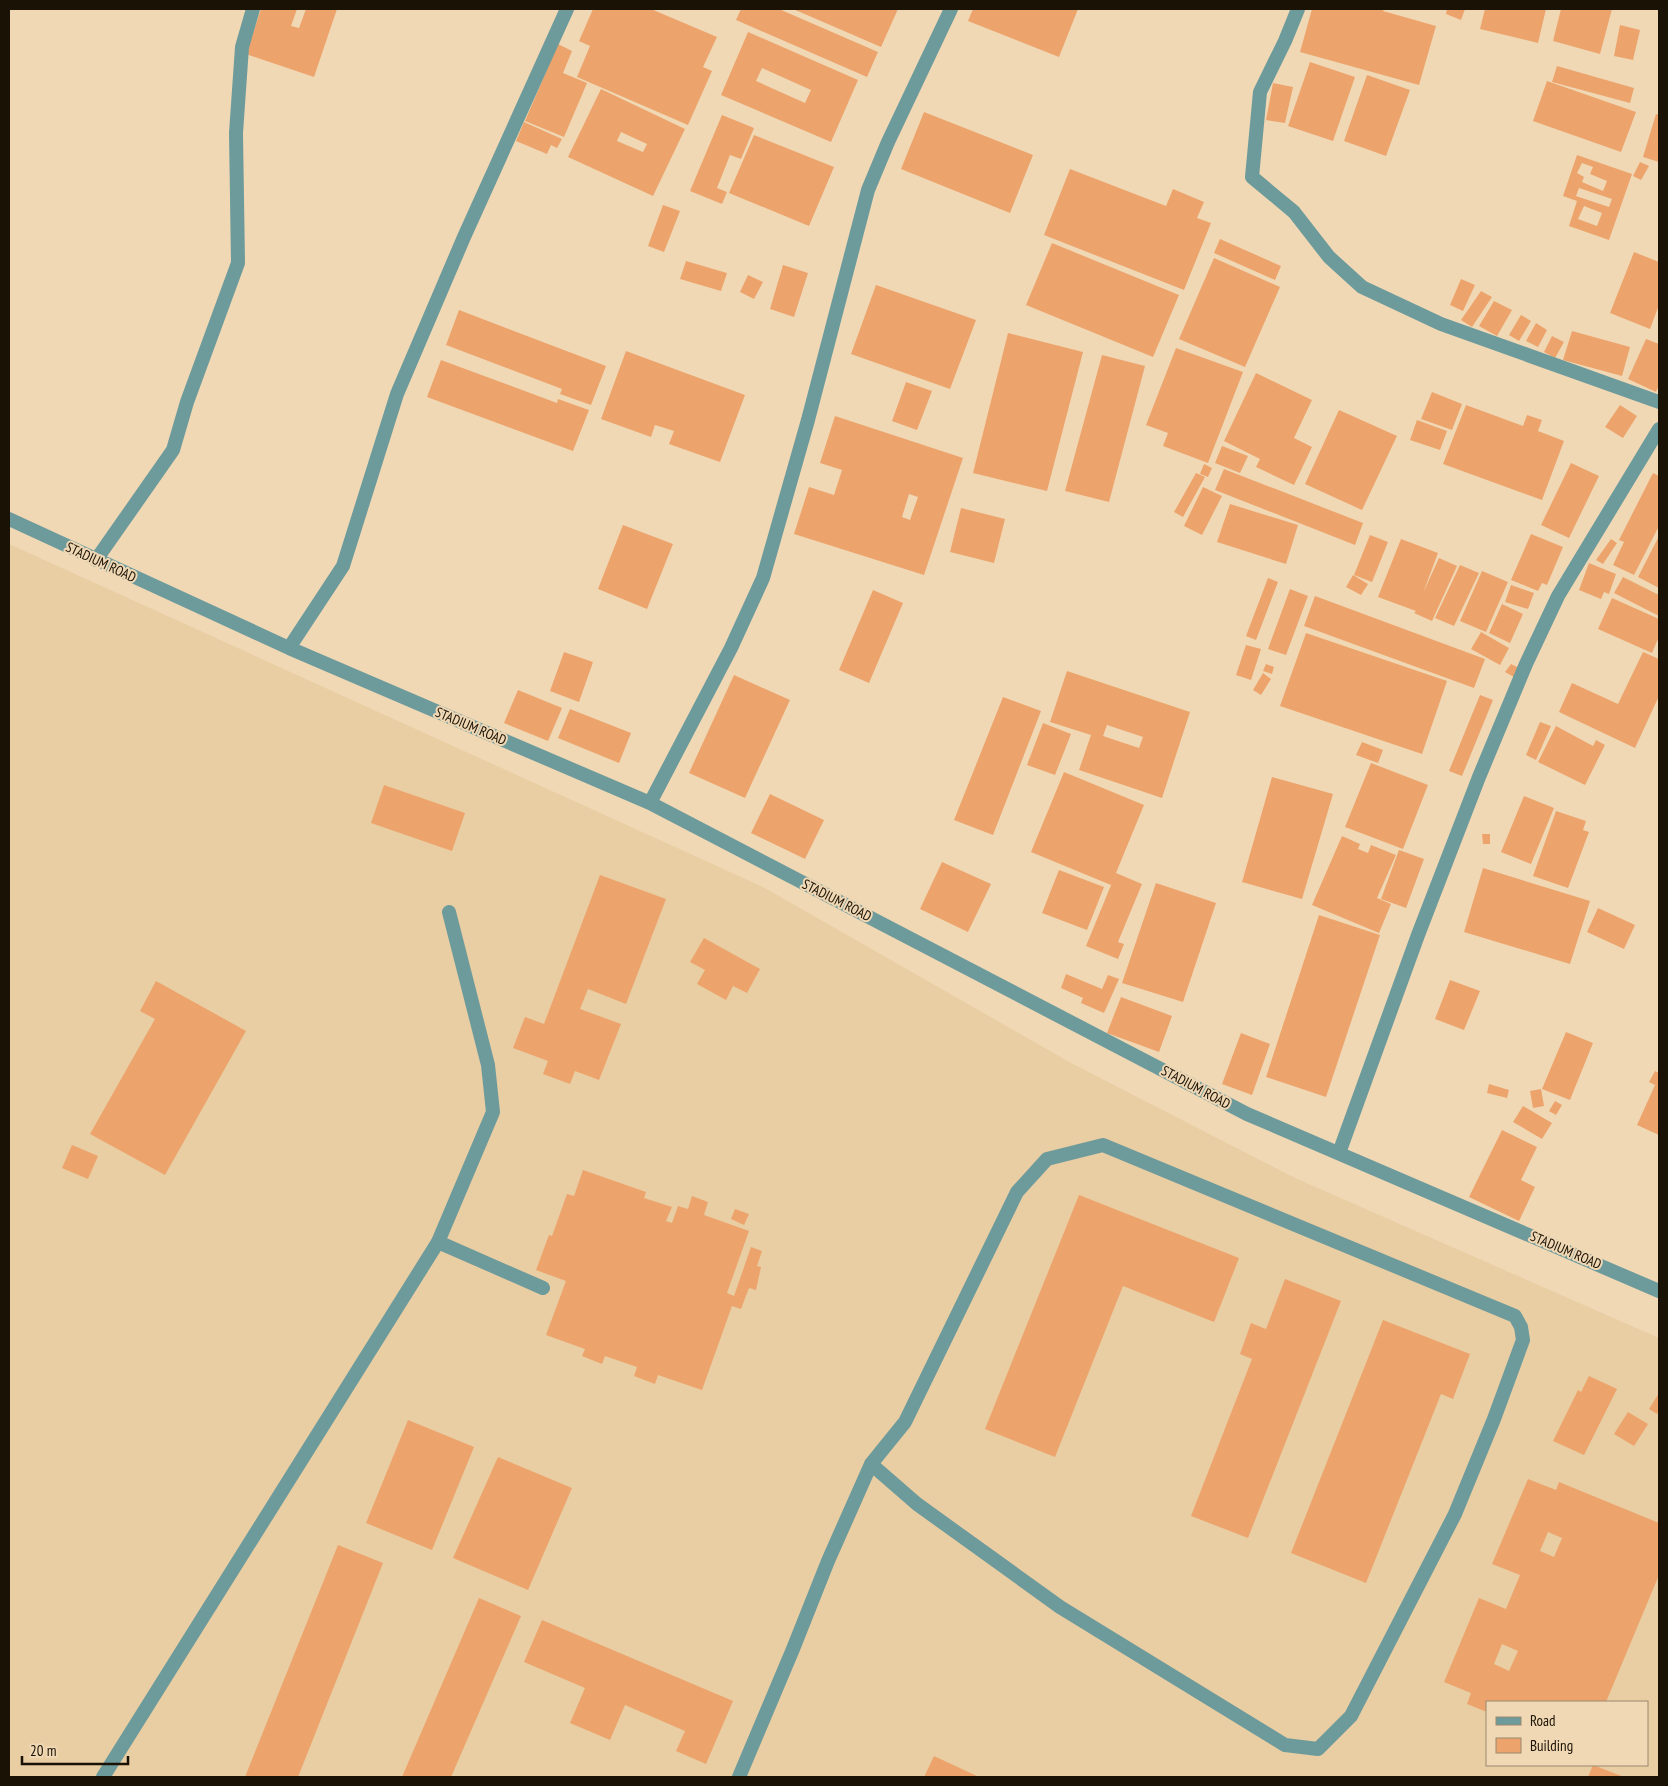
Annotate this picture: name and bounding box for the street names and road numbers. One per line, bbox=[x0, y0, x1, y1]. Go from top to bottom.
street label: STADIUM ROAD bbox=[63, 538, 139, 586]
street label: STADIUM ROAD bbox=[433, 703, 509, 749]
street label: STADIUM ROAD bbox=[799, 875, 875, 925]
street label: STADIUM ROAD bbox=[1158, 1061, 1234, 1113]
street label: STADIUM ROAD bbox=[1528, 1227, 1604, 1273]

